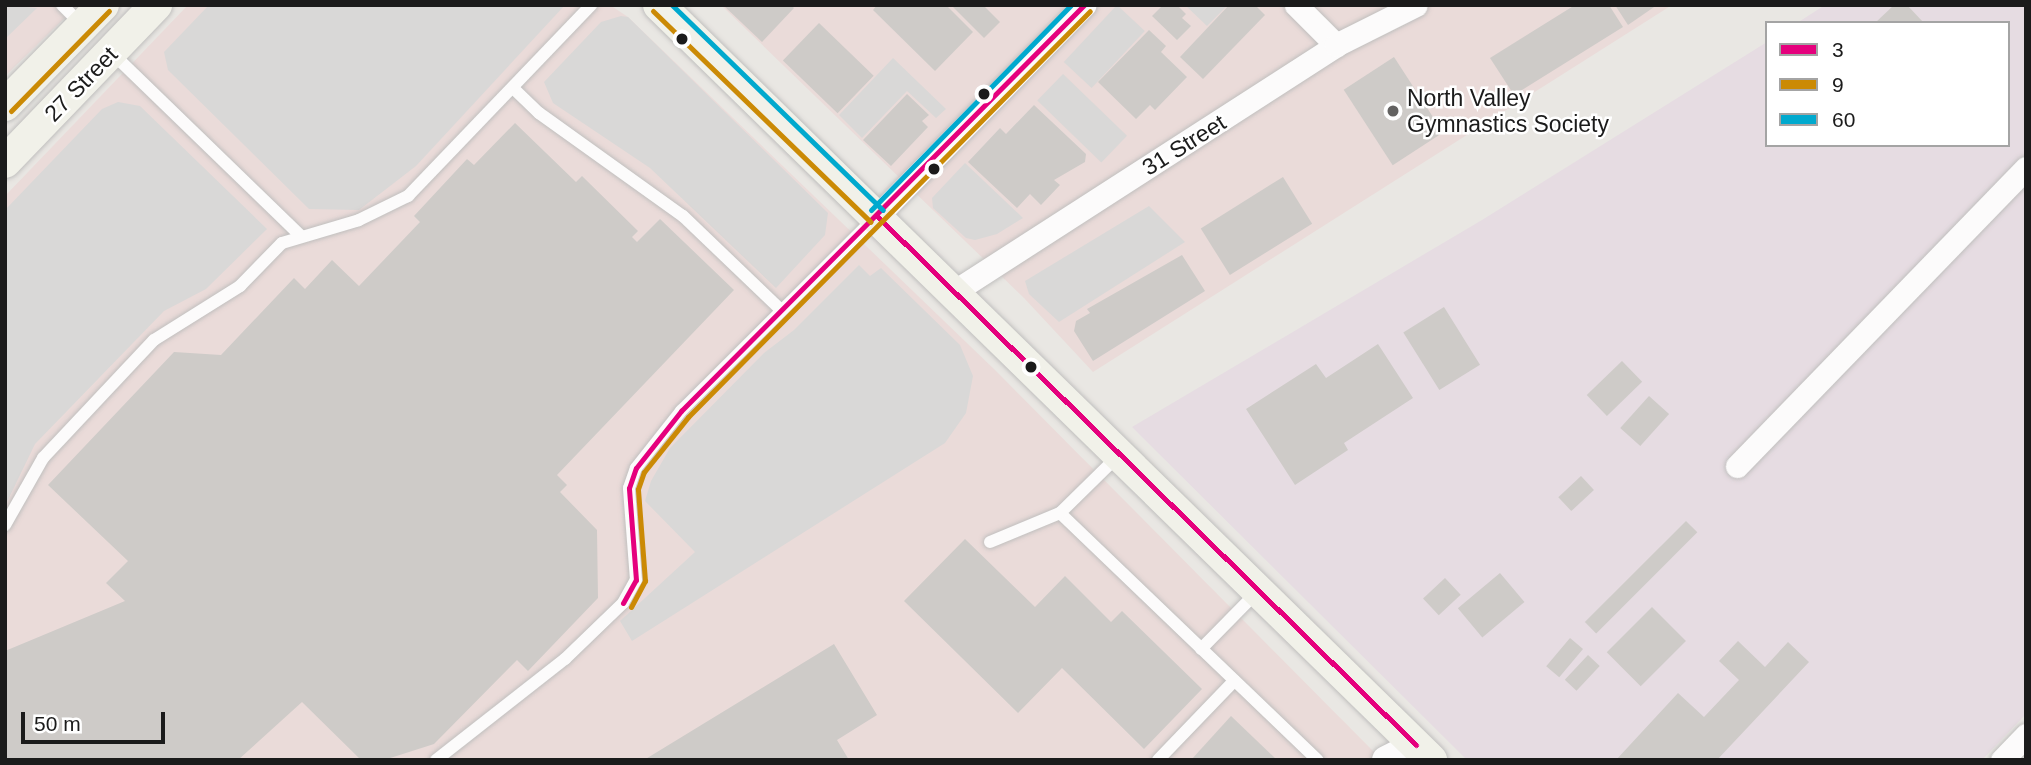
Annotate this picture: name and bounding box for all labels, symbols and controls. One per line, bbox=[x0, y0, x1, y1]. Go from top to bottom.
legend bbox=[1765, 21, 2010, 147]
unlabelled marker bbox=[675, 32, 689, 46]
text: 3 bbox=[1832, 38, 1844, 61]
street label: 27 Street bbox=[39, 41, 123, 127]
text: 9 bbox=[1832, 73, 1844, 96]
place label: North Valley Gymnastics Society bbox=[1407, 84, 1609, 138]
unlabelled marker bbox=[977, 87, 991, 101]
marker: North Valley Gymnastics Society bbox=[1385, 103, 1401, 119]
text: 60 bbox=[1832, 108, 1855, 131]
street label: 31 Street bbox=[1137, 109, 1231, 181]
unlabelled marker bbox=[927, 162, 941, 176]
unlabelled marker bbox=[1024, 360, 1038, 374]
scale bar bbox=[24, 698, 168, 742]
text: 50 m bbox=[34, 712, 81, 735]

